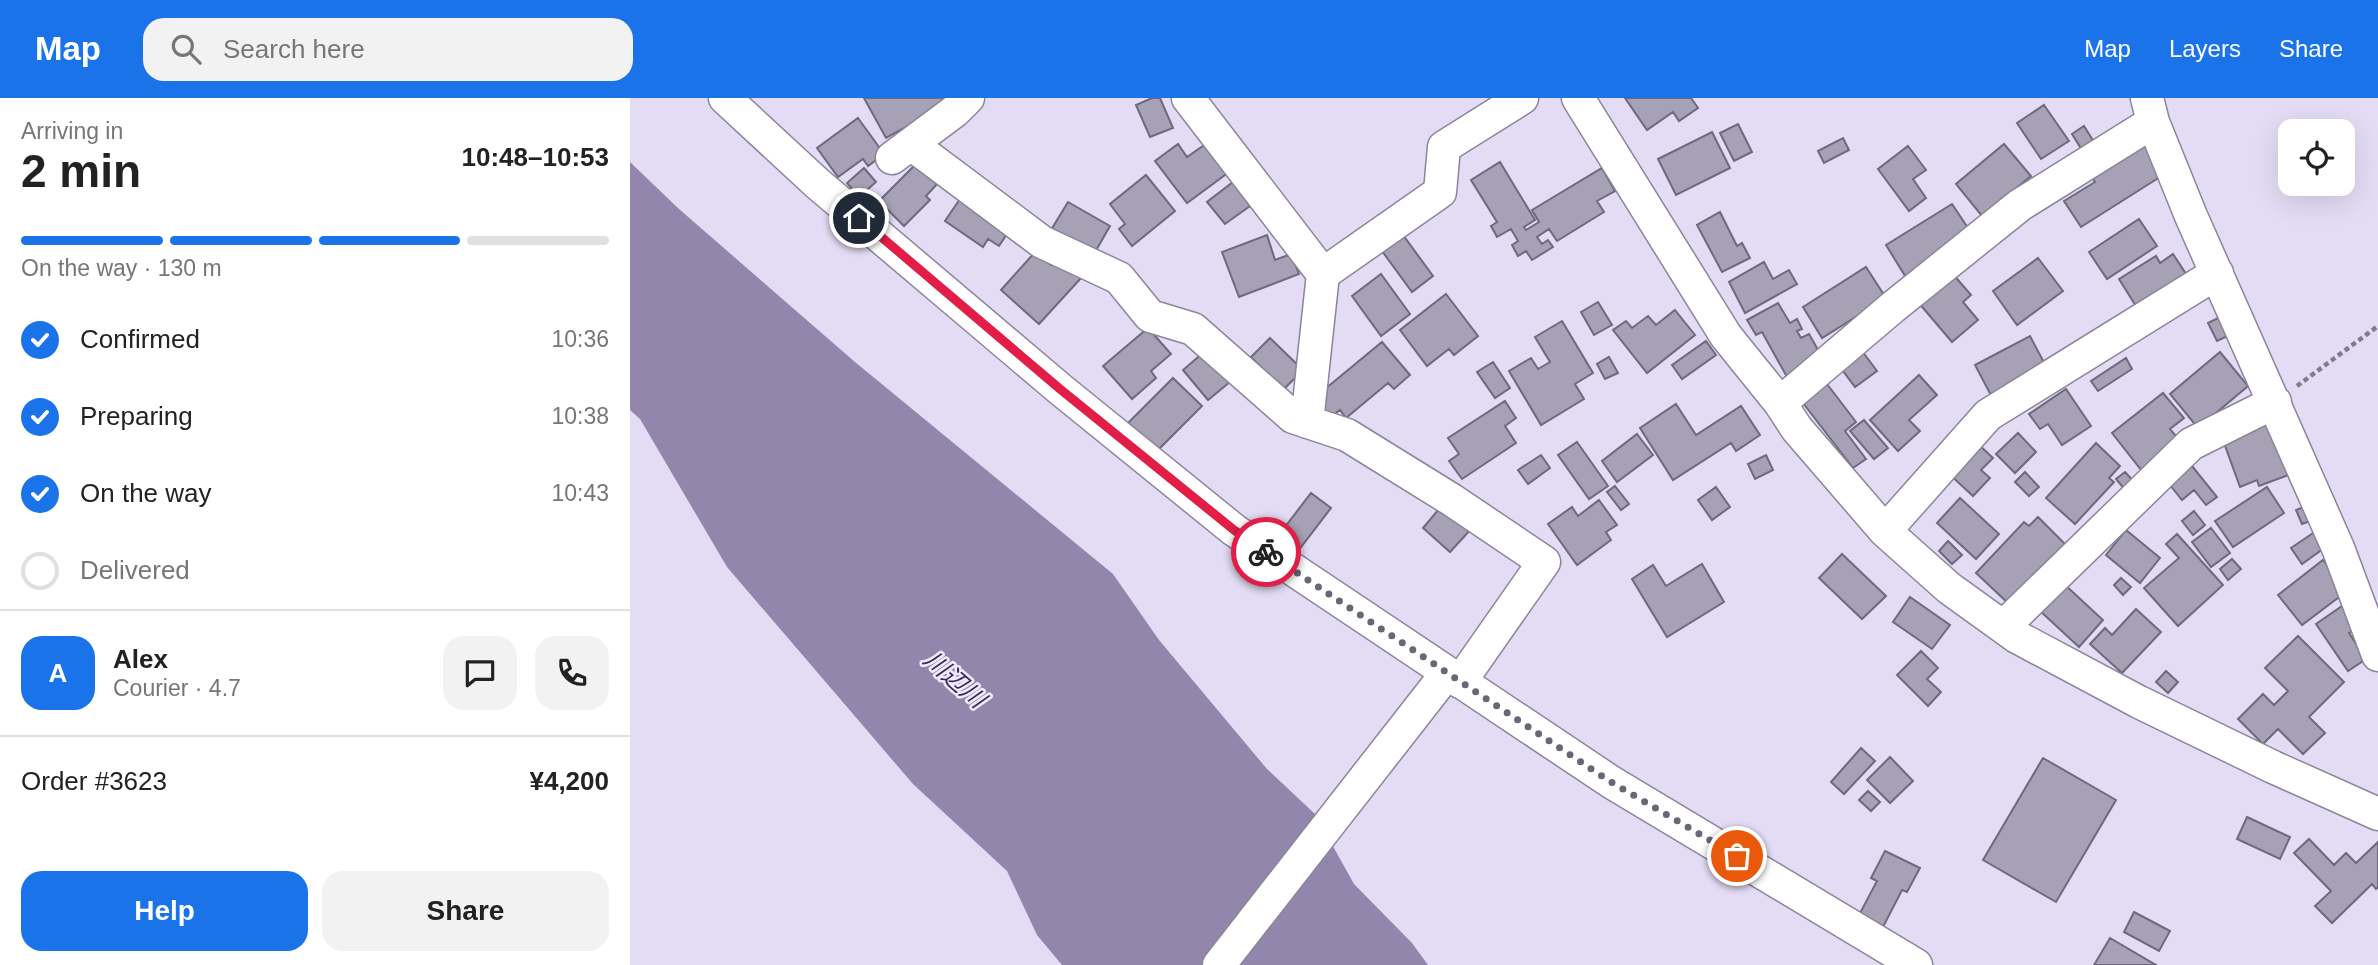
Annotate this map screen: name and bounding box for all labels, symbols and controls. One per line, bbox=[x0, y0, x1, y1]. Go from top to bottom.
search box bbox=[143, 18, 633, 81]
text: Map bbox=[35, 30, 101, 67]
icon: search bbox=[167, 30, 205, 68]
text: Search here bbox=[223, 34, 365, 64]
text: Map bbox=[2084, 35, 2131, 62]
text: Layers bbox=[2169, 35, 2241, 62]
text: Share bbox=[2279, 35, 2343, 62]
text: Arriving in bbox=[21, 118, 123, 144]
map controls bbox=[2278, 119, 2355, 196]
button: locate bbox=[2278, 119, 2355, 196]
text: 10:48–10:53 bbox=[462, 142, 609, 172]
text: 2 min bbox=[21, 145, 141, 197]
pin bbox=[829, 188, 889, 248]
icon: home bbox=[840, 199, 878, 237]
text: On the way · 130 m bbox=[21, 255, 222, 281]
icon: check bbox=[21, 321, 59, 359]
text: Confirmed bbox=[80, 324, 200, 354]
text: 10:36 bbox=[551, 326, 609, 352]
icon: check bbox=[21, 398, 59, 436]
text: Preparing bbox=[80, 401, 193, 431]
text: 10:38 bbox=[551, 403, 609, 429]
icon: check bbox=[21, 475, 59, 513]
text: On the way bbox=[80, 478, 212, 508]
text: 10:43 bbox=[551, 480, 609, 506]
courier bbox=[1231, 517, 1301, 587]
icon: bike bbox=[1247, 533, 1285, 571]
text: Delivered bbox=[80, 555, 190, 585]
button: chat bbox=[443, 636, 517, 710]
button: phone bbox=[535, 636, 609, 710]
text: Alex bbox=[113, 644, 168, 674]
water label: 川辺川 bbox=[919, 645, 993, 715]
text: A bbox=[49, 658, 67, 688]
text: Courier · 4.7 bbox=[113, 675, 241, 701]
text: Order #3623 bbox=[21, 766, 167, 796]
text: ¥4,200 bbox=[529, 766, 609, 796]
pin bbox=[1707, 826, 1767, 886]
icon: bag bbox=[1718, 837, 1756, 875]
button: Help bbox=[21, 871, 308, 951]
button: Share bbox=[322, 871, 609, 951]

